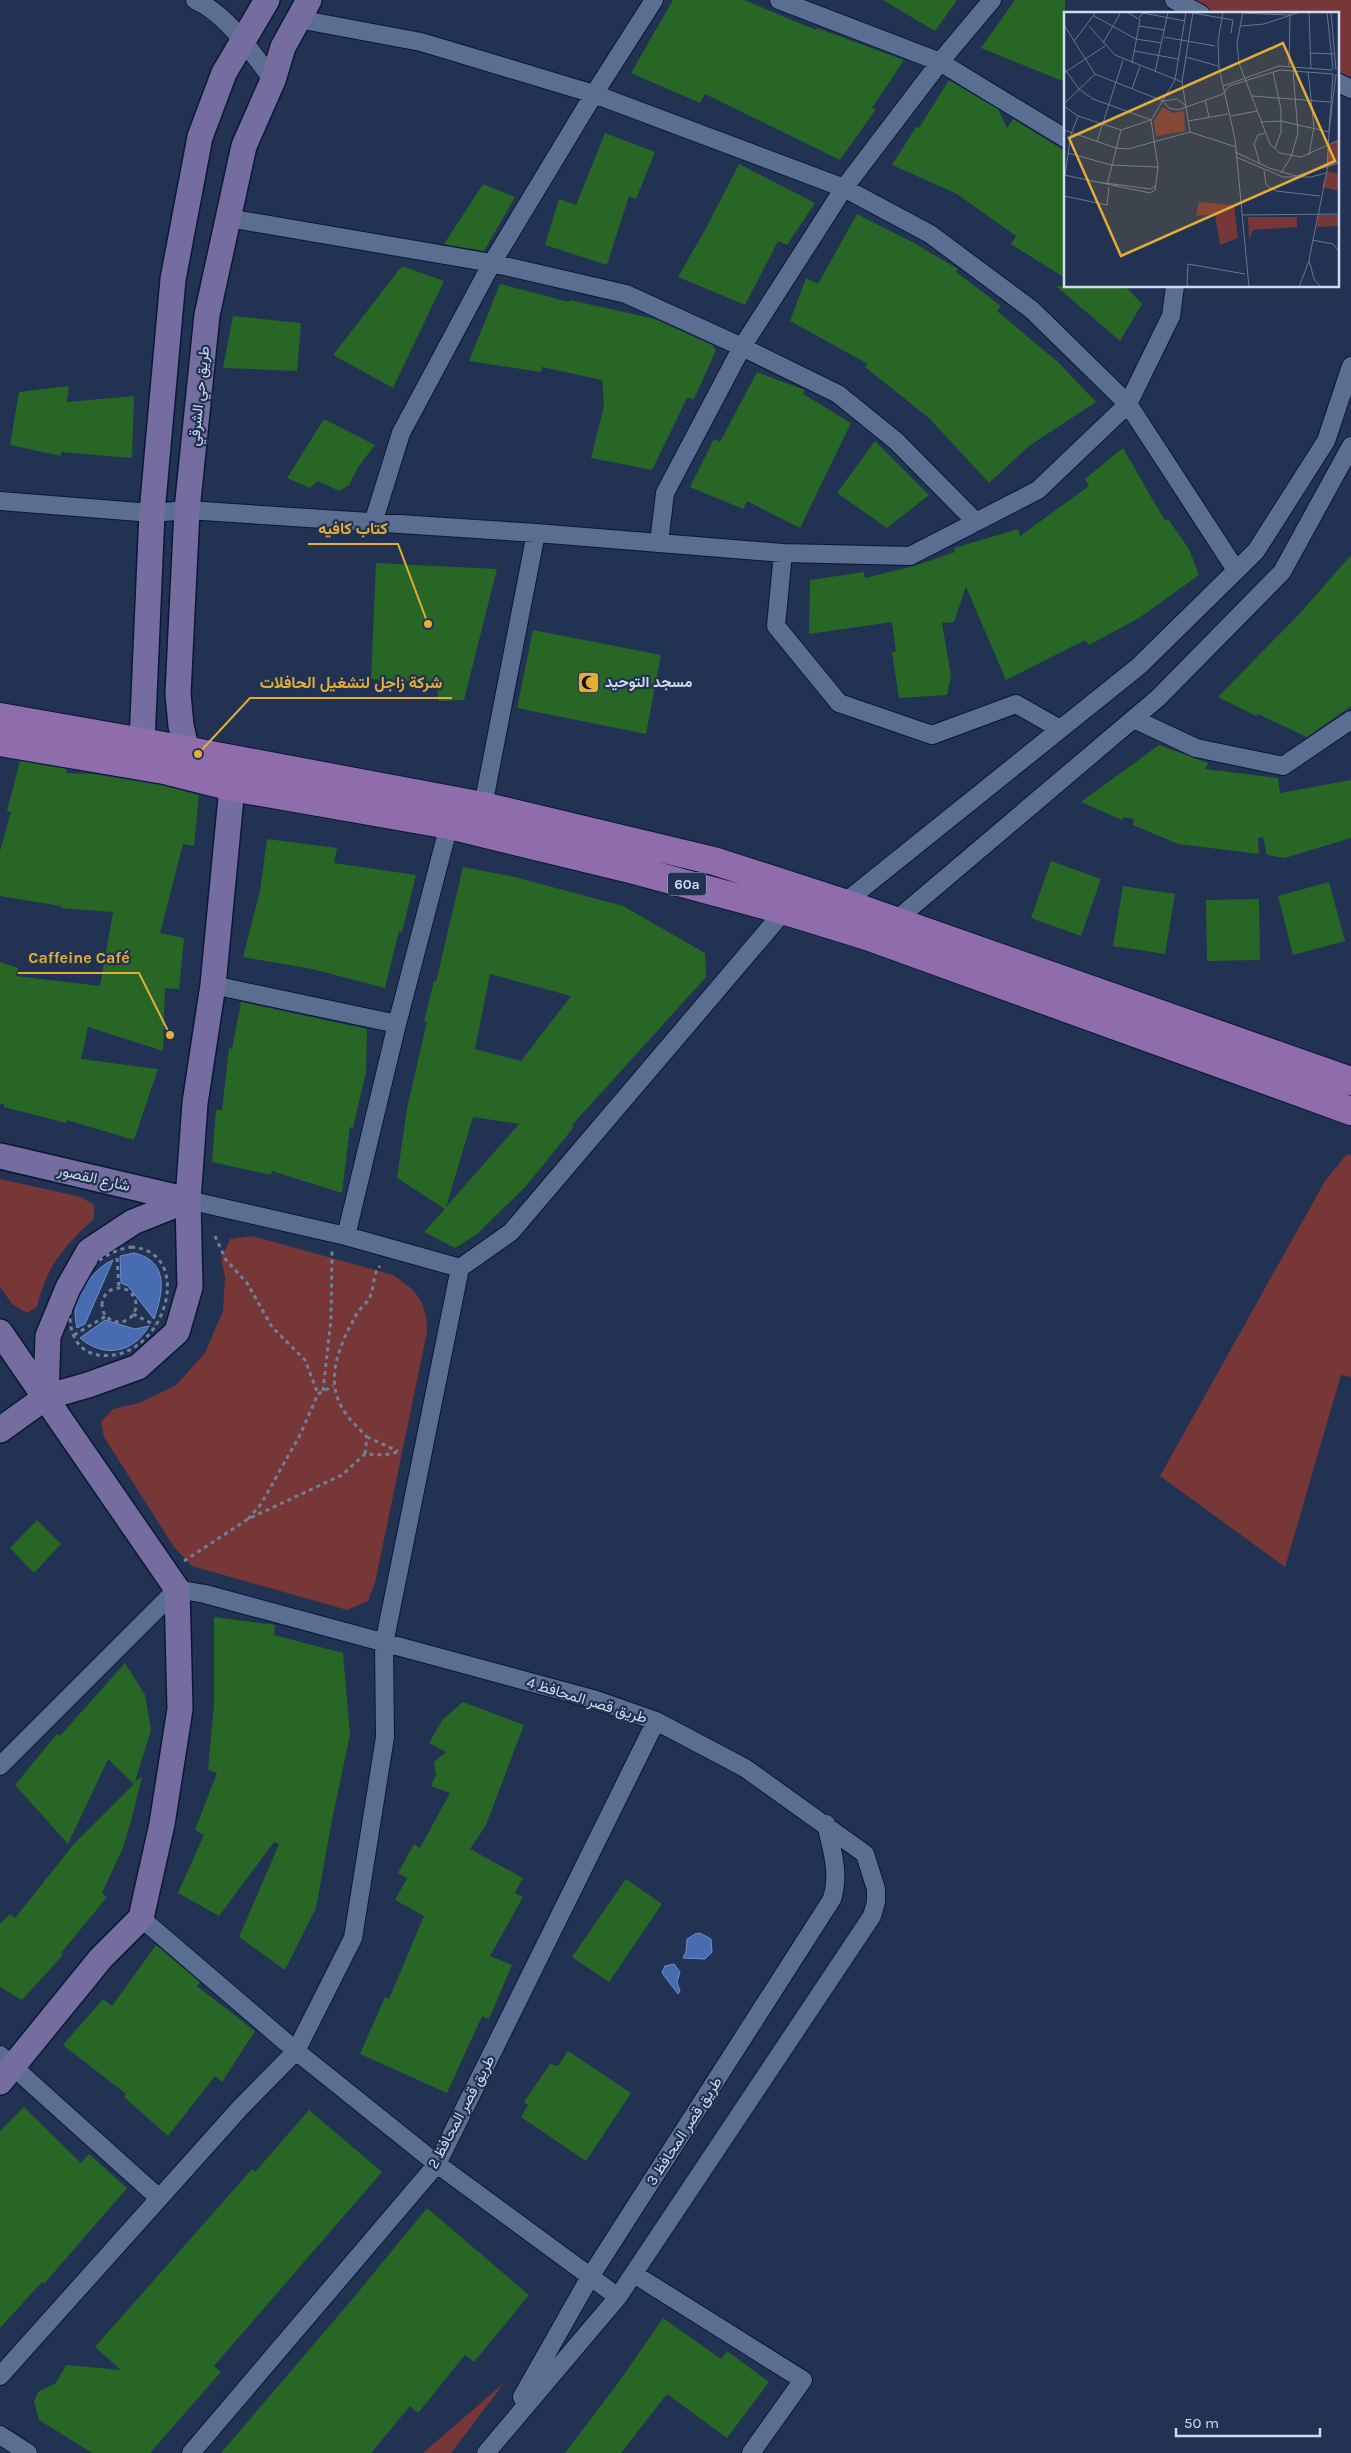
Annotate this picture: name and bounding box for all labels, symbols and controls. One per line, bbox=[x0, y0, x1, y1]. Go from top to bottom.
inset map bbox=[1064, 12, 1338, 288]
street label: طريق حي الشرقي bbox=[185, 345, 217, 447]
callout: كتاب كافيه bbox=[308, 513, 398, 544]
text: كتاب كافيه bbox=[318, 519, 388, 538]
callout: شركة زاجل لتشغيل الحافلات bbox=[250, 667, 452, 698]
mosque icon: مسجد التوحيد bbox=[577, 670, 601, 694]
text: شركة زاجل لتشغيل الحافلات bbox=[260, 673, 442, 693]
place label: مسجد التوحيد bbox=[605, 673, 692, 691]
road number: 60a bbox=[668, 872, 706, 896]
callout: Caffeine Café bbox=[18, 942, 139, 973]
text: Caffeine Café bbox=[28, 948, 130, 967]
street label: شارع القصور bbox=[55, 1161, 132, 1197]
street label: طريق قصر المحافظ 4 bbox=[524, 1673, 650, 1728]
street label: طريق قصر المحافظ 2 bbox=[424, 2052, 499, 2172]
street label: طريق قصر المحافظ 3 bbox=[642, 2073, 727, 2189]
scale bar bbox=[1176, 2406, 1320, 2438]
text: 50 m bbox=[1184, 2414, 1219, 2432]

